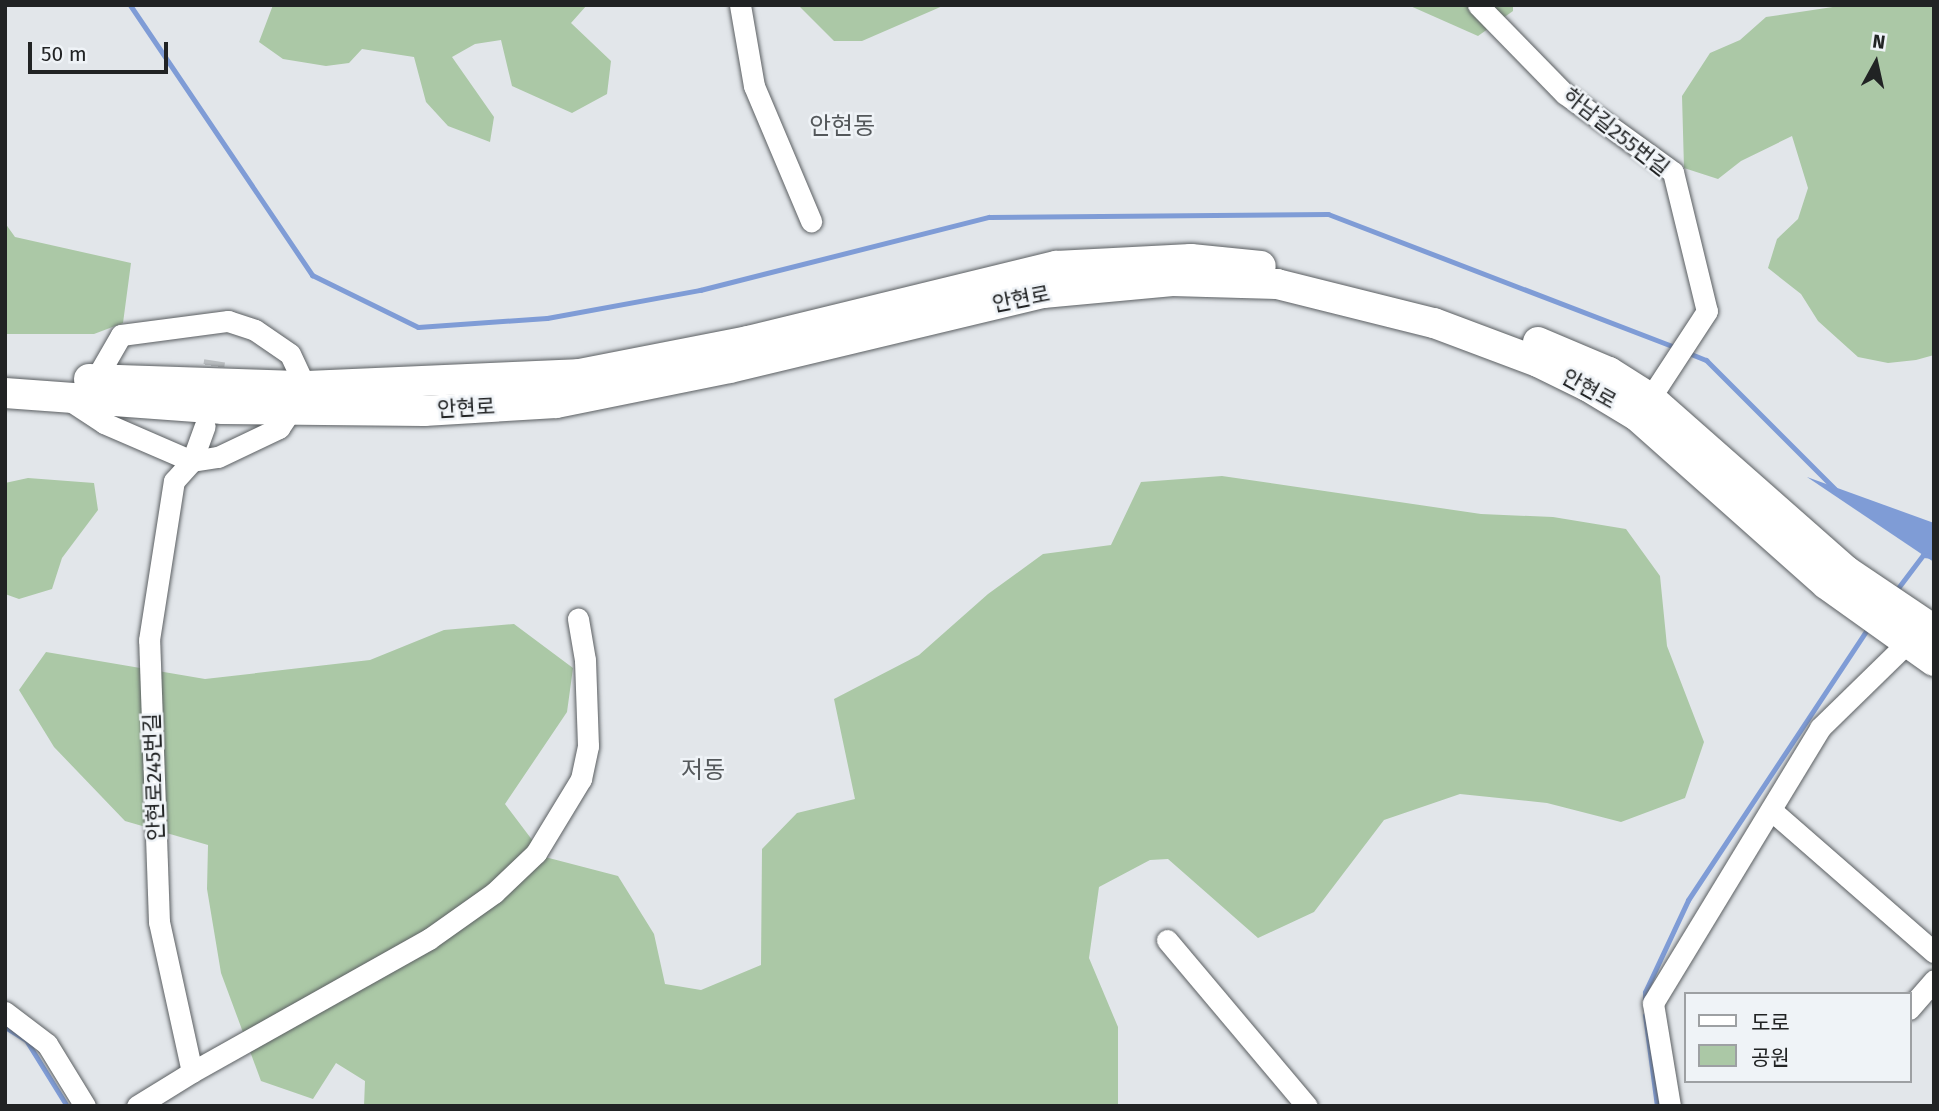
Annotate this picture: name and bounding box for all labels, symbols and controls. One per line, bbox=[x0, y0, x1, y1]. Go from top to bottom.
scale bar bbox=[32, 28, 172, 72]
north arrow bbox=[1841, 28, 1911, 98]
text: N bbox=[1871, 29, 1887, 54]
text: 50 m bbox=[41, 41, 87, 67]
street label: 하남길255번길 bbox=[1558, 83, 1674, 181]
district label: 안현동 bbox=[809, 113, 875, 141]
street label: 안현로 bbox=[990, 281, 1052, 317]
street label: 안현로 bbox=[1558, 364, 1620, 414]
street label: 안현로 bbox=[436, 394, 496, 422]
street label: 안현로245번길 bbox=[139, 713, 169, 841]
district label: 저동 bbox=[681, 757, 725, 785]
legend bbox=[1684, 992, 1911, 1083]
text: 도로 bbox=[1751, 1010, 1790, 1036]
text: 공원 bbox=[1751, 1045, 1790, 1071]

